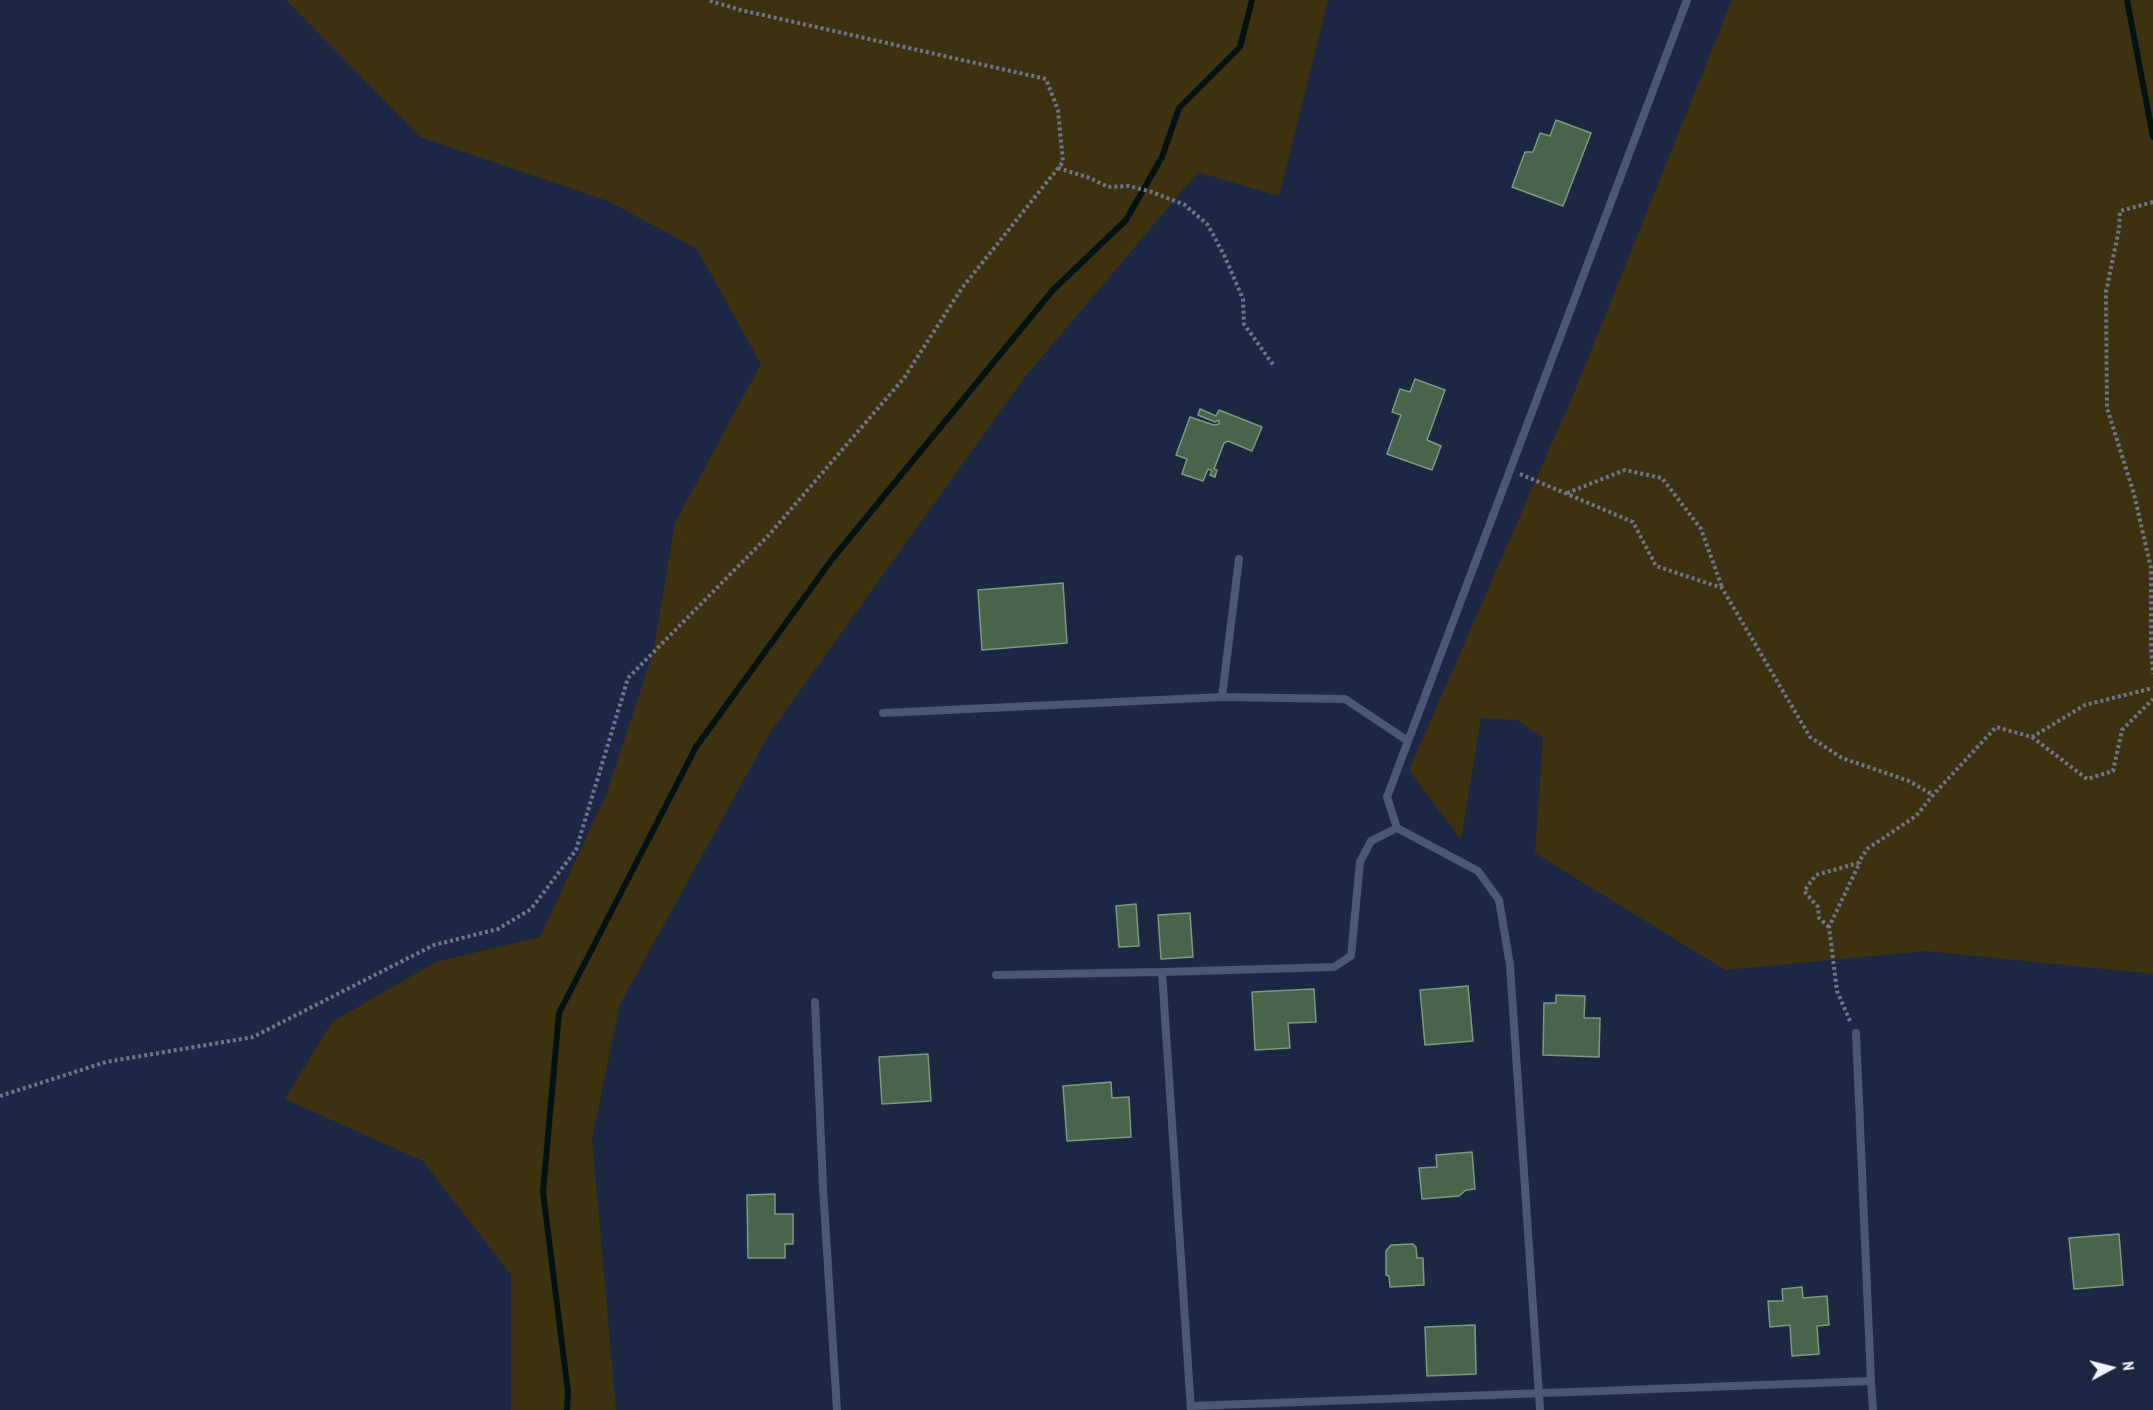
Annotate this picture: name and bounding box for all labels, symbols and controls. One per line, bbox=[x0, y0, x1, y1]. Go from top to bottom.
north arrow bbox=[2081, 1338, 2141, 1398]
text: N bbox=[2118, 1360, 2139, 1371]

